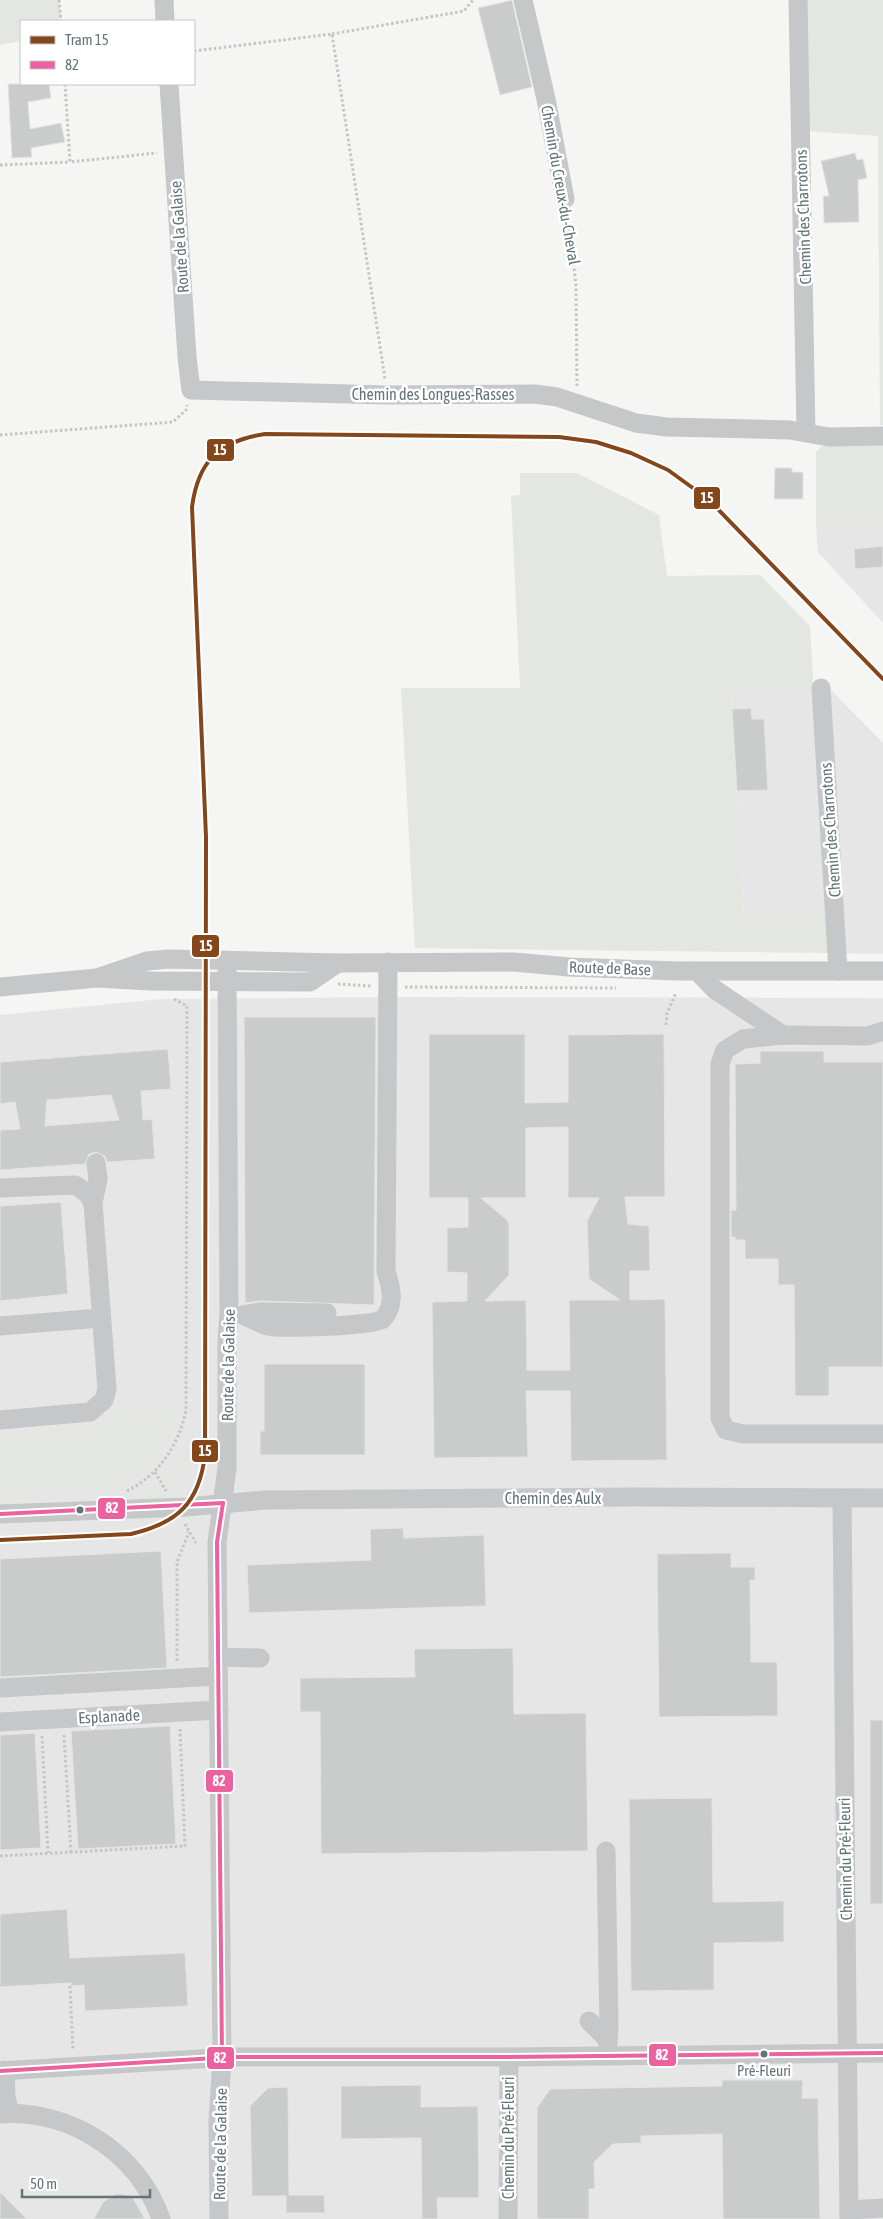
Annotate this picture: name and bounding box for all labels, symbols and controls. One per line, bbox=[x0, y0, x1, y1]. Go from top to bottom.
legend bbox=[20, 20, 195, 85]
text: Tram 15 bbox=[65, 31, 109, 48]
text: 82 bbox=[65, 56, 79, 73]
street label: Chemin du Creux-du-Cheval bbox=[538, 104, 584, 267]
street label: Chemin des Charrotons bbox=[792, 149, 814, 285]
street label: Route de la Galaise bbox=[166, 180, 192, 294]
street label: Chemin des Longues-Rasses bbox=[352, 385, 515, 404]
line badge: 15 bbox=[206, 438, 235, 462]
text: 15 bbox=[213, 442, 227, 458]
line badge: 15 bbox=[693, 486, 721, 510]
text: 15 bbox=[700, 490, 714, 506]
street label: Chemin des Charrotons bbox=[816, 762, 844, 898]
line badge: 15 bbox=[191, 934, 220, 958]
text: 15 bbox=[199, 938, 213, 954]
street label: Route de Base bbox=[569, 958, 651, 978]
street label: Route de la Galaise bbox=[218, 1309, 238, 1421]
line badge: 15 bbox=[191, 1439, 219, 1463]
text: 15 bbox=[198, 1443, 212, 1459]
street label: Chemin des Aulx bbox=[505, 1489, 602, 1507]
line badge: 82 bbox=[97, 1497, 126, 1520]
text: 82 bbox=[105, 1500, 119, 1516]
unlabelled marker bbox=[75, 1505, 85, 1515]
street label: Esplanade bbox=[78, 1705, 140, 1728]
line badge: 82 bbox=[205, 1769, 234, 1793]
text: 82 bbox=[212, 1773, 226, 1789]
street label: Chemin du Pré-Fleuri bbox=[835, 1798, 855, 1920]
line badge: 82 bbox=[648, 2043, 677, 2067]
line badge: 82 bbox=[206, 2046, 235, 2070]
text: 82 bbox=[655, 2047, 669, 2063]
marker: Pré-Fleuri bbox=[759, 2049, 769, 2059]
text: 82 bbox=[213, 2050, 227, 2066]
place label: Pré-Fleuri bbox=[737, 2062, 791, 2079]
street label: Chemin du Pré-Fleuri bbox=[499, 2077, 517, 2199]
street label: Route de la Galaise bbox=[210, 2088, 230, 2200]
scale bar bbox=[22, 2166, 150, 2198]
text: 50 m bbox=[30, 2175, 57, 2192]

